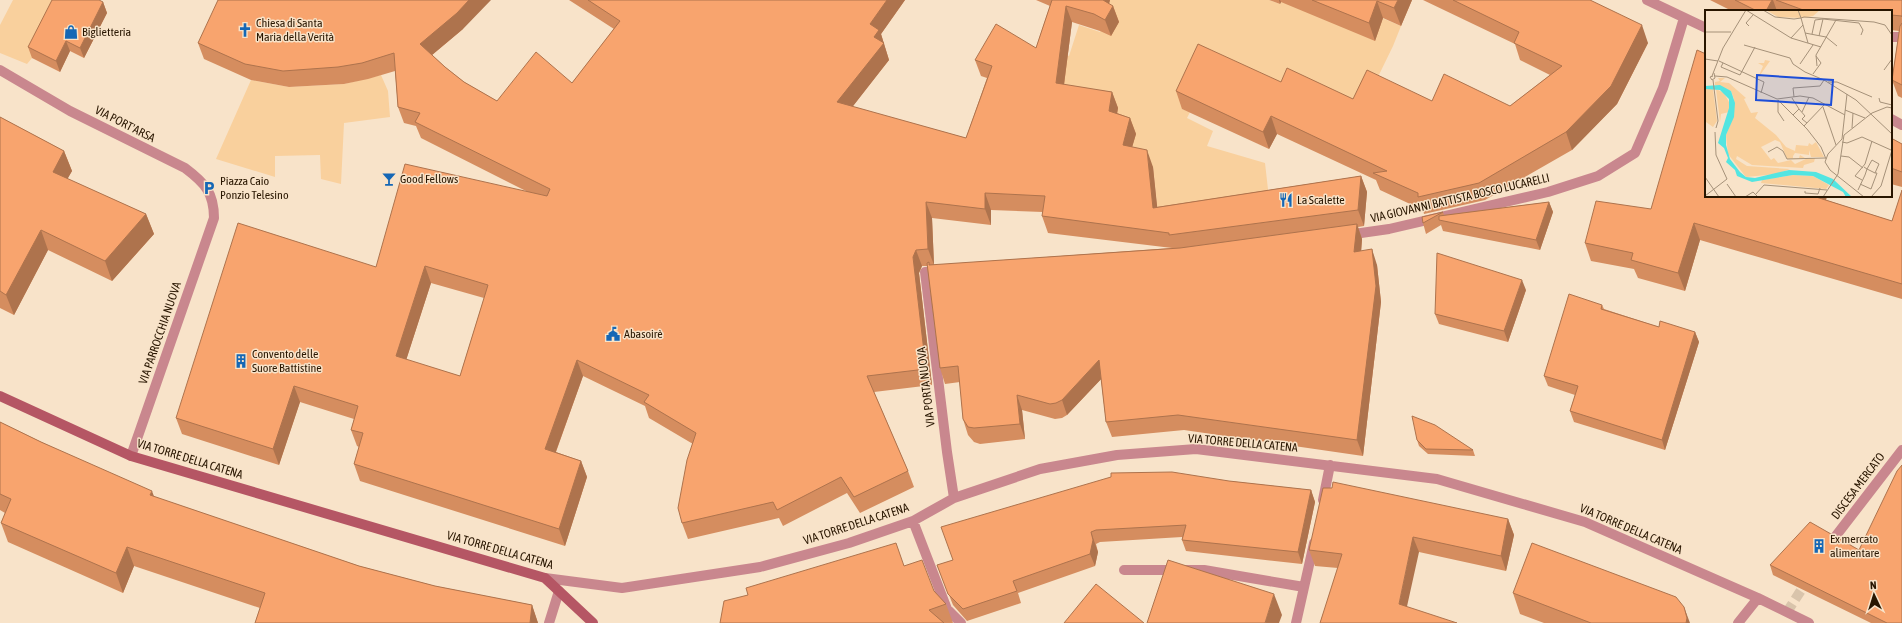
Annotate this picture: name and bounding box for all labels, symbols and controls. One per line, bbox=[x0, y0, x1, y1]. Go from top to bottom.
inset map bbox=[1705, 10, 1892, 197]
place label: Chiesa di Santa Maria della Verità bbox=[256, 16, 334, 44]
church icon: Chiesa di Santa Maria della Verità bbox=[237, 22, 253, 38]
shop icon: Biglietteria bbox=[63, 24, 79, 40]
place label: Biglietteria bbox=[82, 25, 131, 39]
street label: VIA PORT'ARSA bbox=[93, 103, 157, 145]
bar icon: Good Fellows bbox=[381, 171, 397, 187]
street label: VIA GIOVANNI BATTISTA BOSCO LUCARELLI bbox=[1369, 171, 1551, 225]
place label: Good Fellows bbox=[400, 172, 458, 186]
place label: Piazza Caio Ponzio Telesino bbox=[220, 174, 289, 202]
parking icon: Piazza Caio Ponzio Telesino bbox=[201, 180, 217, 196]
restaurant icon: La Scalette bbox=[1278, 192, 1294, 208]
place label: La Scalette bbox=[1297, 193, 1345, 207]
street label: VIA PARROCCHIA NUOVA bbox=[136, 280, 184, 386]
public building icon: Abasoirè bbox=[605, 326, 621, 342]
place label: Abasoirè bbox=[624, 327, 663, 341]
street label: VIA PORTA NUOVA bbox=[914, 346, 938, 428]
place label: Convento delle Suore Battistine bbox=[252, 347, 322, 375]
building icon: Convento delle Suore Battistine bbox=[233, 353, 249, 369]
street label: VIA TORRE DELLA CATENA bbox=[1188, 431, 1299, 455]
street label: VIA TORRE DELLA CATENA bbox=[135, 436, 245, 482]
street label: DISCESA MERCATO bbox=[1828, 450, 1888, 522]
street label: VIA TORRE DELLA CATENA bbox=[802, 500, 911, 548]
street label: VIA TORRE DELLA CATENA bbox=[1578, 501, 1684, 557]
street label: VIA TORRE DELLA CATENA bbox=[445, 528, 555, 572]
place label: Ex mercato alimentare bbox=[1830, 532, 1879, 560]
building icon: Ex mercato alimentare bbox=[1811, 538, 1827, 554]
north arrow bbox=[1854, 575, 1894, 615]
text: N bbox=[1870, 579, 1877, 591]

